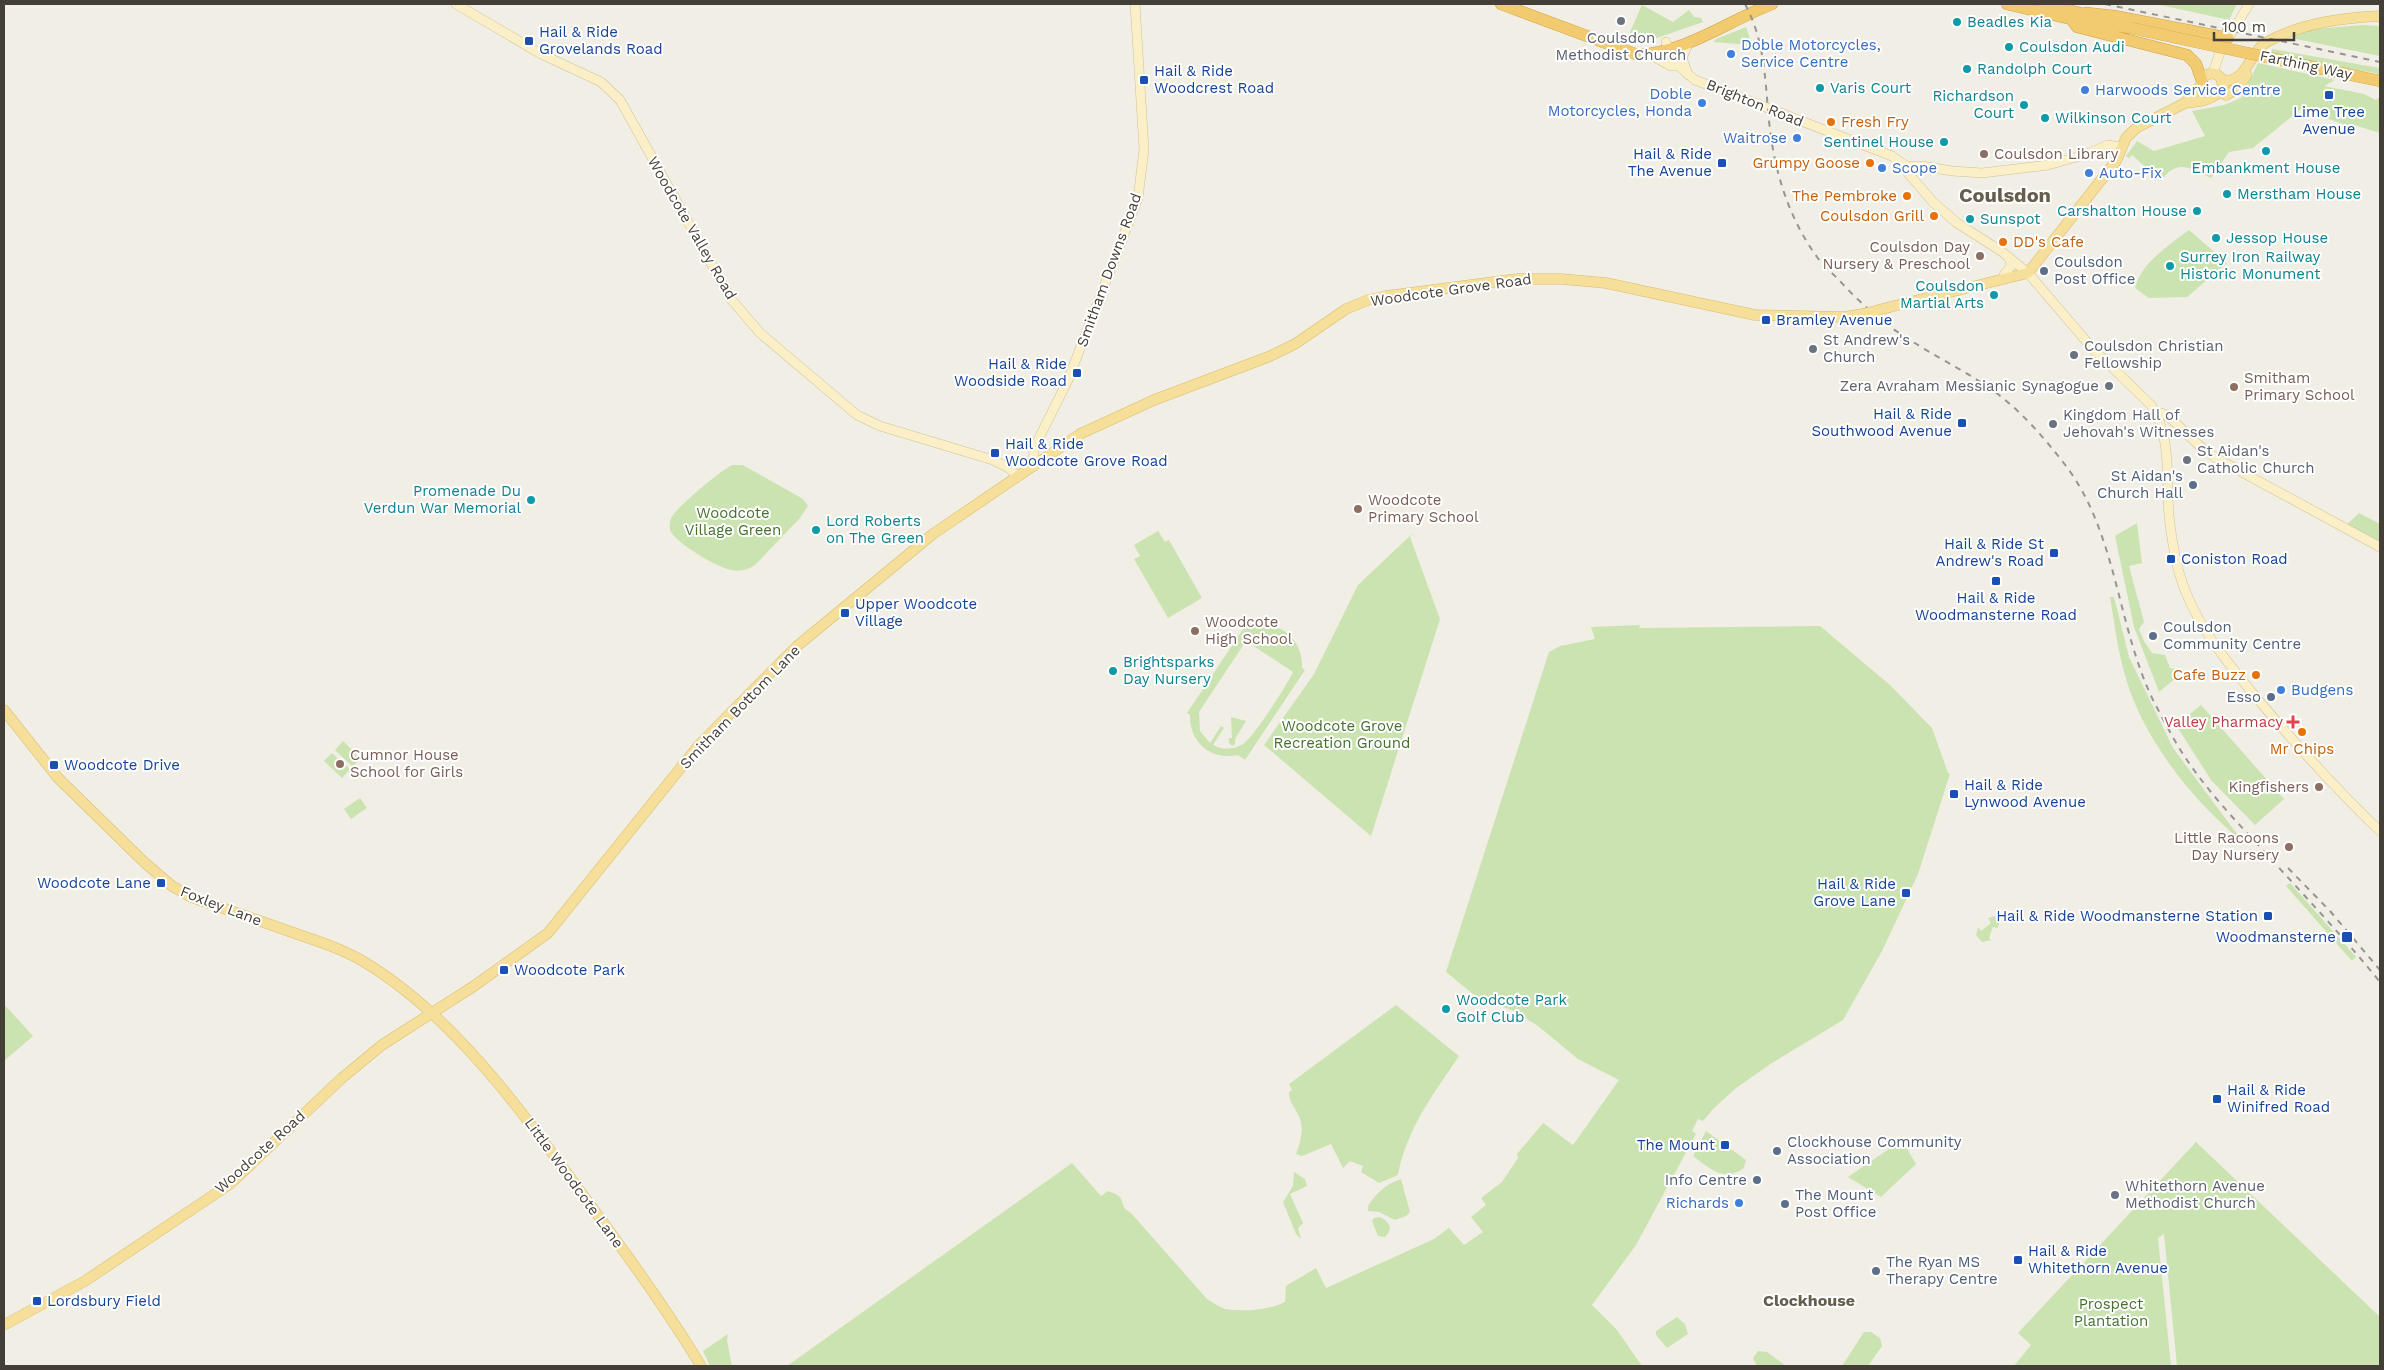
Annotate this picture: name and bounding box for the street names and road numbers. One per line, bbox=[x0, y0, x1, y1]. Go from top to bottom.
street label: Farthing Way bbox=[2258, 46, 2354, 84]
street label: Brighton Road bbox=[1704, 75, 1806, 131]
street label: Woodcote Valley Road bbox=[644, 153, 740, 303]
street label: Smitham Downs Road bbox=[1073, 191, 1145, 349]
street label: Woodcote Grove Road bbox=[1369, 270, 1533, 310]
street label: Smitham Bottom Lane bbox=[676, 641, 804, 773]
street label: Foxley Lane bbox=[178, 882, 264, 930]
street label: Woodcote Road bbox=[211, 1107, 309, 1197]
street label: Little Woodcote Lane bbox=[521, 1114, 627, 1252]

